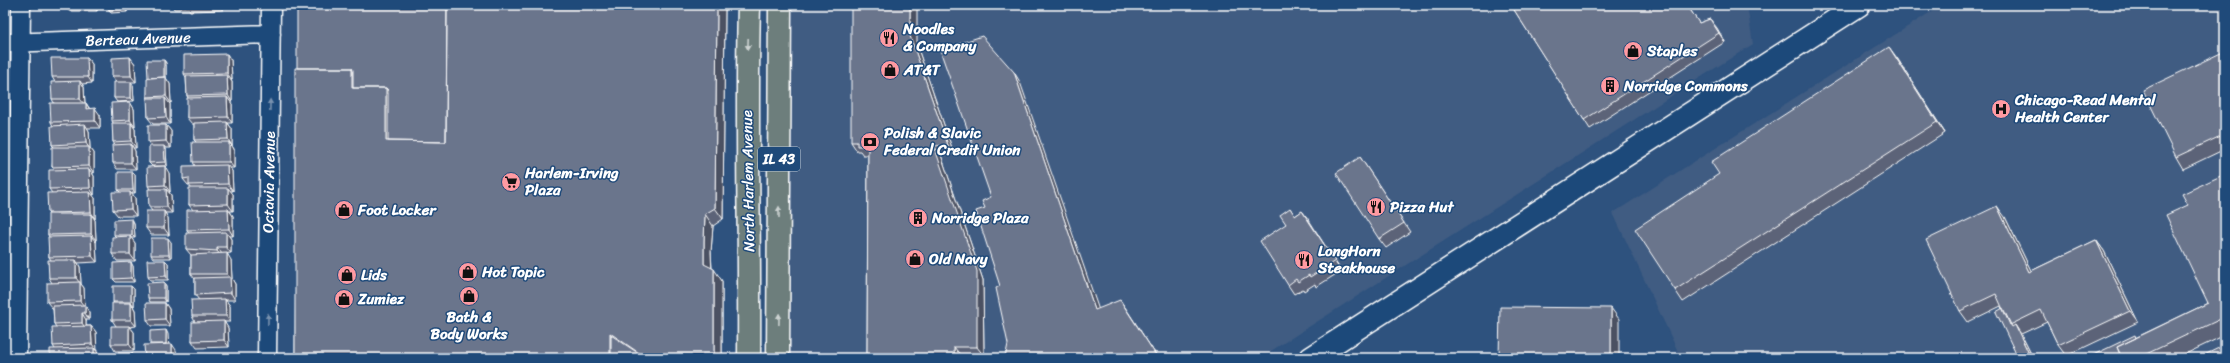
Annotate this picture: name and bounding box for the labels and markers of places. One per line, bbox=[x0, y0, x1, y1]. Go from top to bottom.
place label: Noodles & Company bbox=[902, 16, 978, 59]
restaurant icon: Noodles & Company bbox=[878, 27, 900, 49]
place label: Staples bbox=[1646, 38, 1698, 64]
shop icon: Staples bbox=[1622, 40, 1644, 62]
place label: AT&T bbox=[903, 57, 941, 83]
shop icon: AT&T bbox=[879, 59, 901, 81]
place label: Norridge Commons bbox=[1623, 73, 1749, 99]
building icon: Norridge Commons bbox=[1599, 75, 1621, 97]
place label: Chicago-Read Mental Health Center bbox=[2014, 87, 2156, 130]
hospital icon: Chicago-Read Mental Health Center bbox=[1990, 98, 2012, 120]
place label: Polish & Slavic Federal Credit Union bbox=[883, 120, 1021, 163]
bank icon: Polish & Slavic Federal Credit Union bbox=[859, 131, 881, 153]
place label: Harlem-Irving Plaza bbox=[524, 160, 619, 203]
supermarket icon: Harlem-Irving Plaza bbox=[500, 171, 522, 193]
place label: Pizza Hut bbox=[1390, 194, 1455, 220]
restaurant icon: Pizza Hut bbox=[1365, 196, 1387, 218]
place label: Foot Locker bbox=[357, 197, 437, 223]
shop icon: Foot Locker bbox=[333, 199, 355, 221]
place label: Norridge Plaza bbox=[931, 205, 1029, 231]
building icon: Norridge Plaza bbox=[907, 207, 929, 229]
place label: LongHorn Steakhouse bbox=[1317, 238, 1395, 281]
place label: Old Navy bbox=[928, 246, 989, 272]
shop icon: Old Navy bbox=[904, 248, 926, 270]
restaurant icon: LongHorn Steakhouse bbox=[1293, 249, 1315, 271]
place label: Hot Topic bbox=[481, 259, 545, 285]
shop icon: Hot Topic bbox=[457, 261, 479, 283]
place label: Lids bbox=[361, 262, 388, 288]
shop icon: Lids bbox=[336, 264, 358, 286]
shop icon: Bath & Body Works bbox=[458, 285, 480, 307]
place label: Zumiez bbox=[357, 286, 405, 312]
shop icon: Zumiez bbox=[333, 288, 355, 310]
place label: Bath & Body Works bbox=[430, 304, 509, 347]

